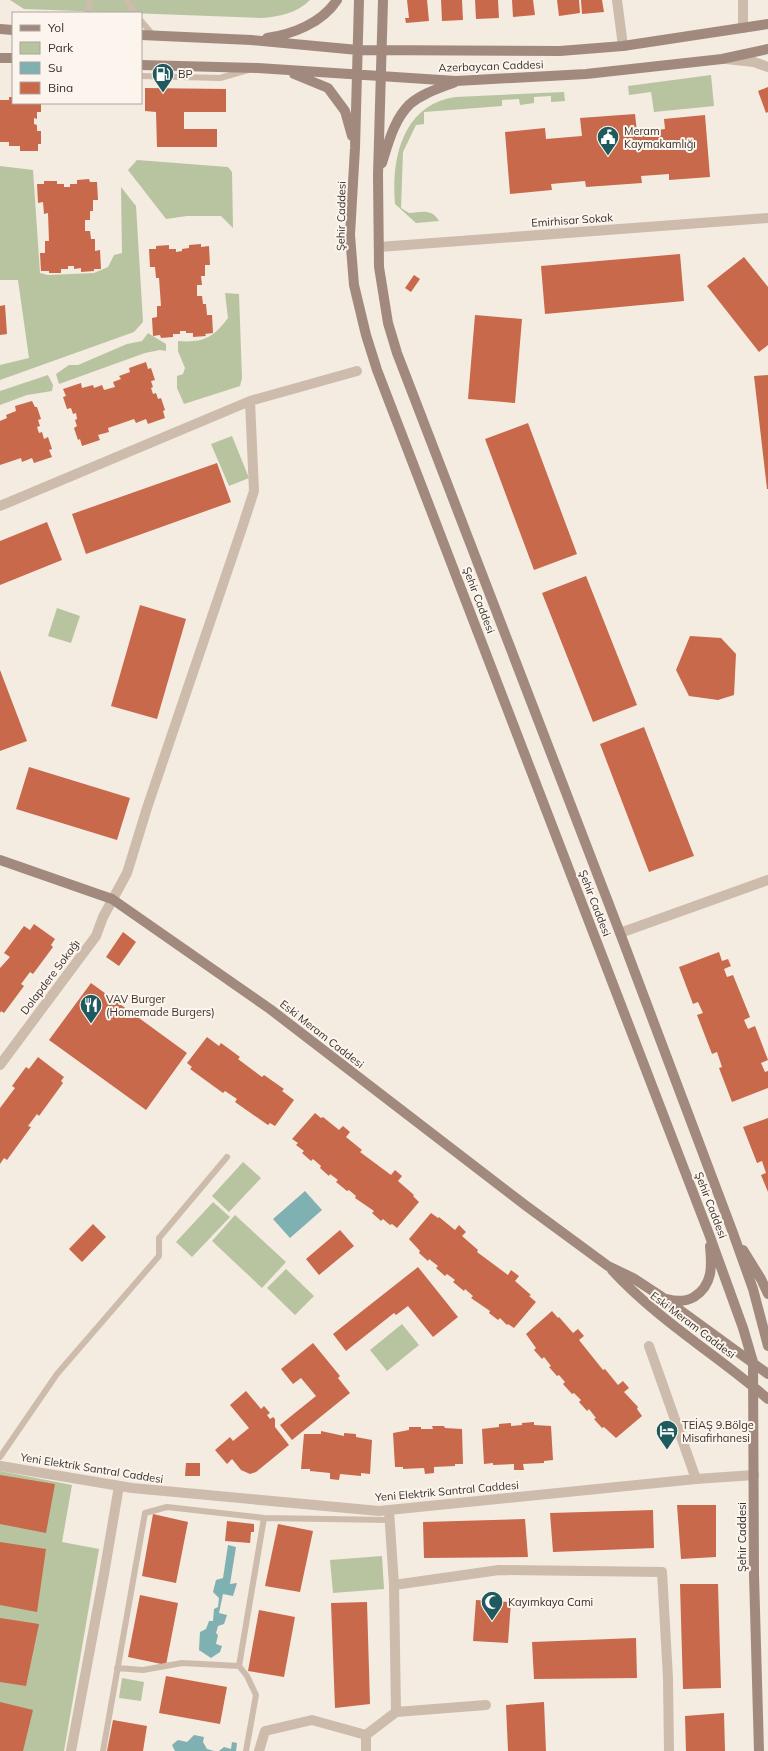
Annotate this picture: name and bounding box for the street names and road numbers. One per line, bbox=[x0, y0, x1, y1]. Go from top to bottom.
street label: Azerbaycan Caddesi bbox=[438, 57, 544, 75]
street label: Şehir Caddesi bbox=[333, 181, 349, 251]
street label: Emirhisar Sokak bbox=[531, 210, 614, 230]
street label: Şehir Caddesi bbox=[460, 565, 498, 635]
street label: Şehir Caddesi bbox=[576, 868, 614, 938]
street label: Dolapdere Sokağı bbox=[17, 937, 83, 1017]
street label: Eski Meram Caddesi bbox=[277, 997, 367, 1071]
street label: Şehir Caddesi bbox=[692, 1170, 730, 1240]
street label: Eski Meram Caddesi bbox=[648, 1289, 738, 1361]
street label: Yeni Elektrik Santral Caddesi bbox=[19, 1450, 164, 1486]
street label: Yeni Elektrik Santral Caddesi bbox=[374, 1478, 519, 1504]
street label: Şehir Caddesi bbox=[735, 1502, 749, 1572]

